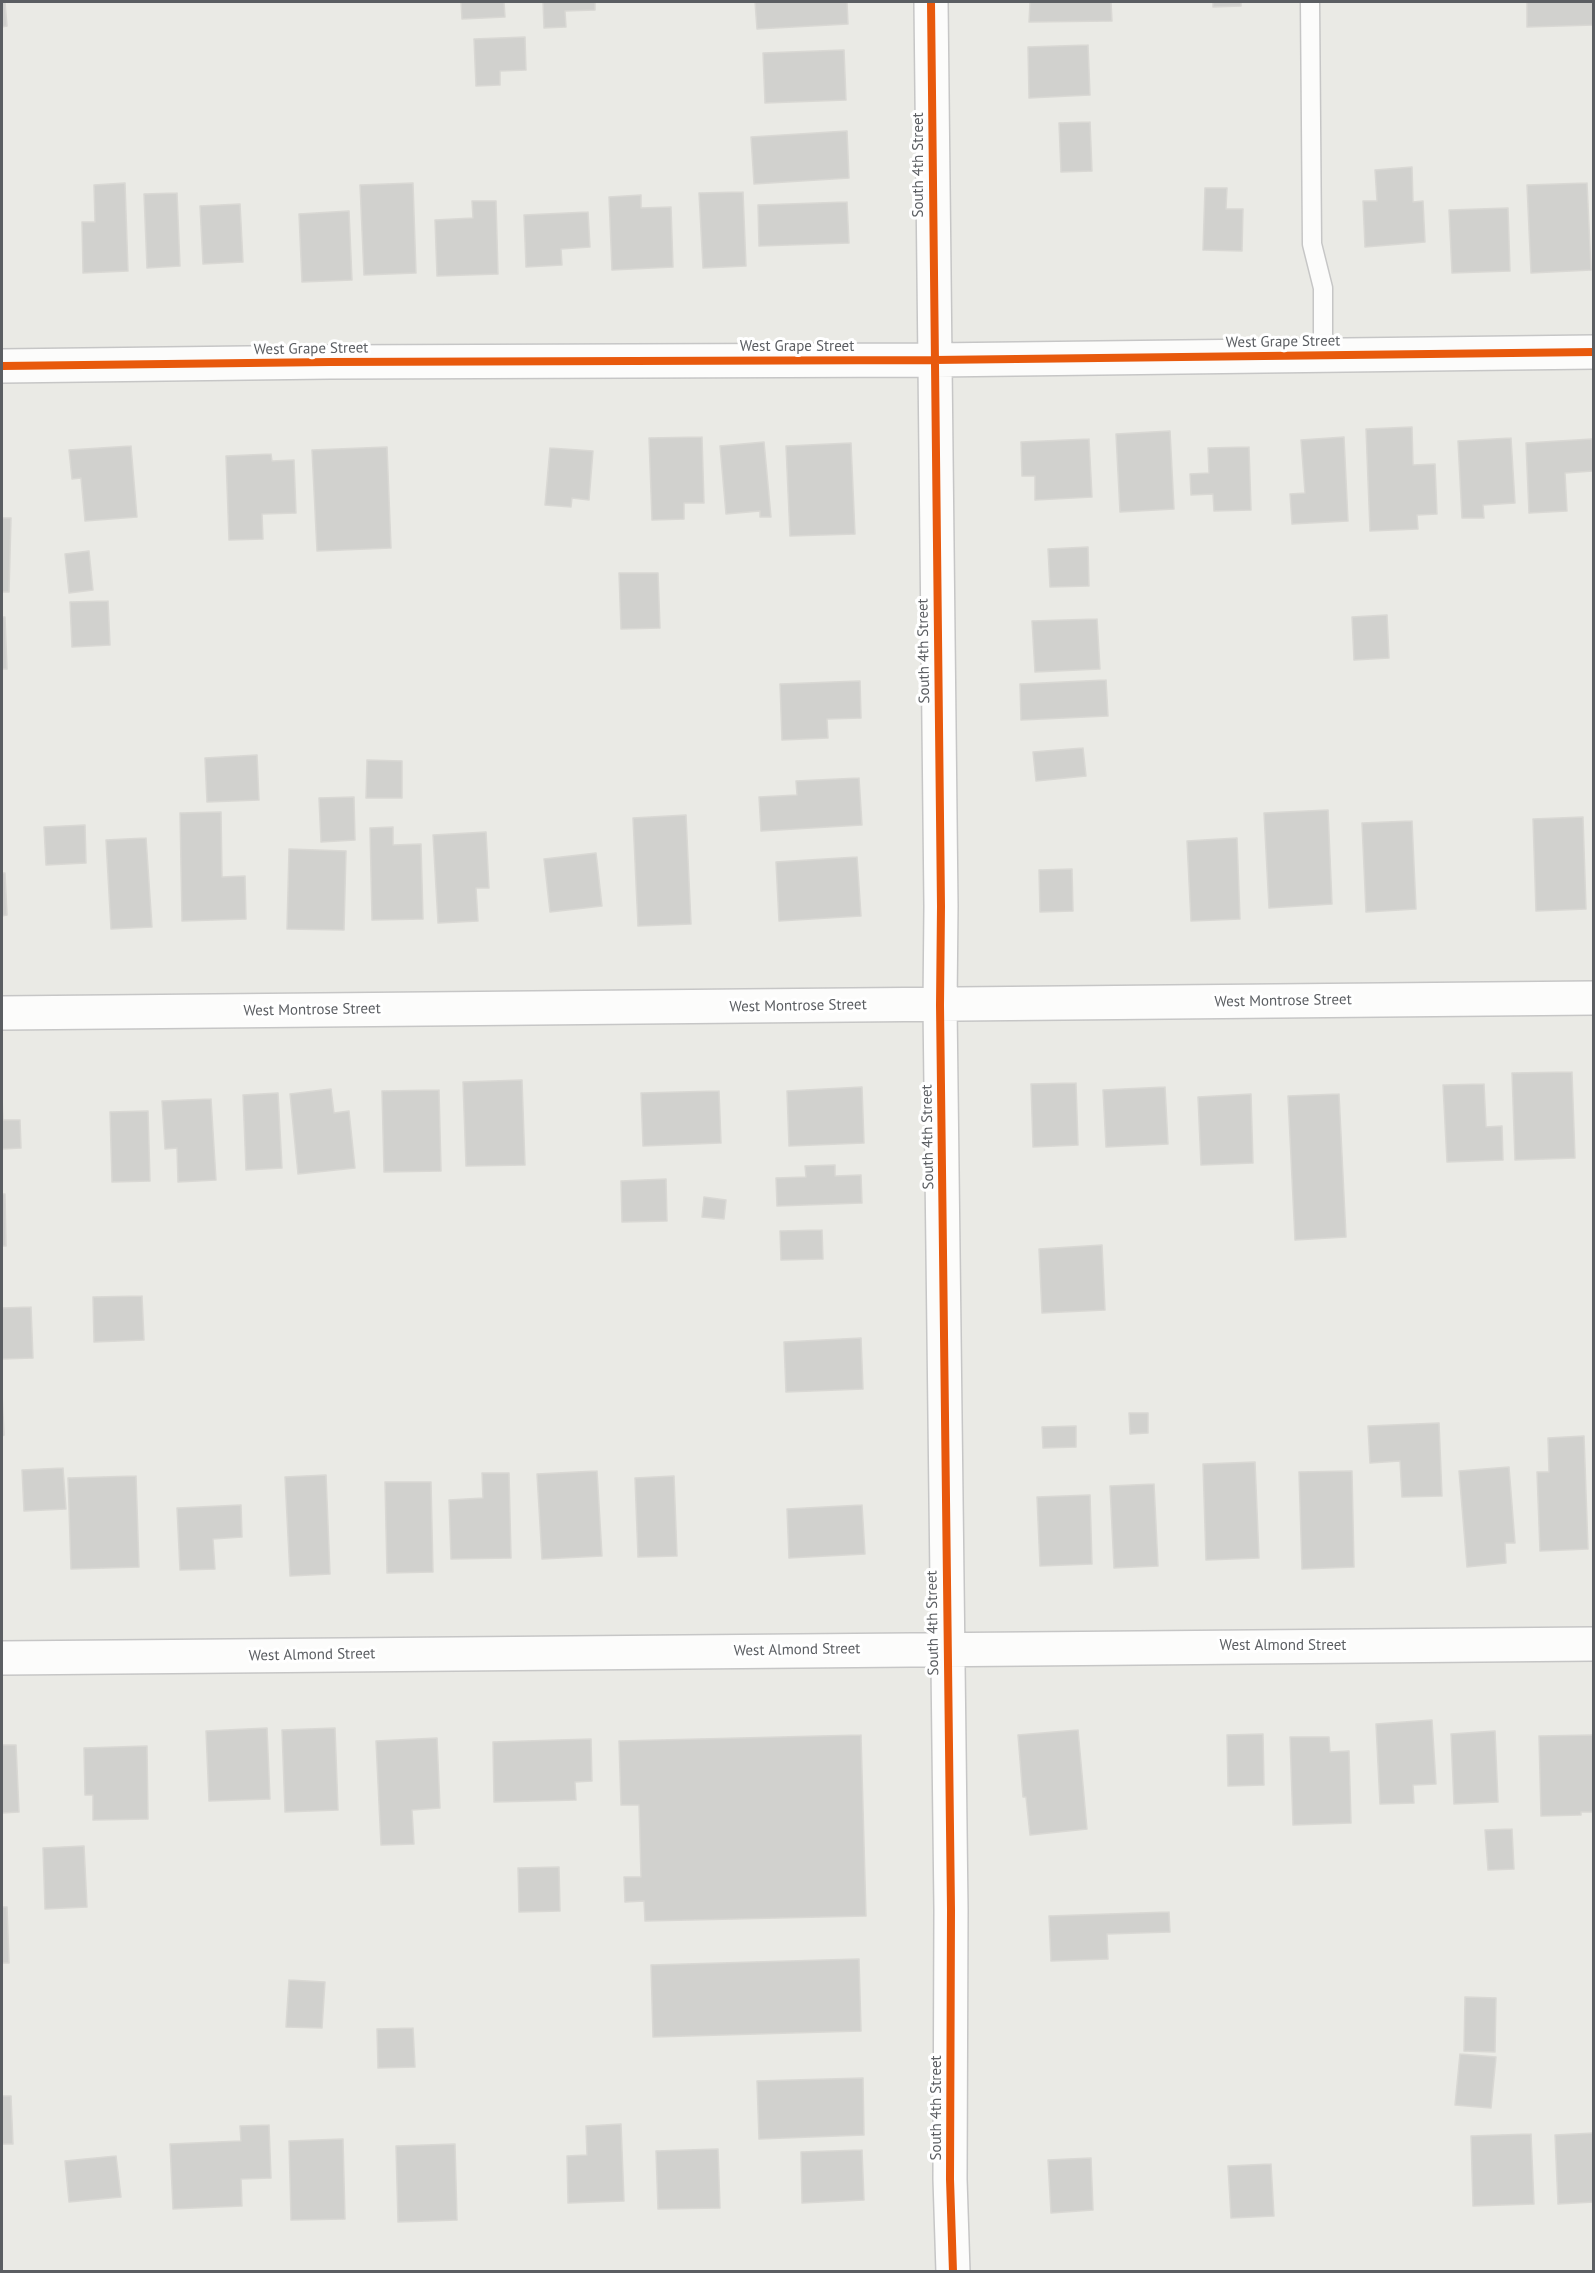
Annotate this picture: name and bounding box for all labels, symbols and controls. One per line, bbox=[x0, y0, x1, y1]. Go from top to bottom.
street label: South 4th Street bbox=[910, 112, 928, 218]
street label: West Grape Street bbox=[1226, 332, 1340, 352]
street label: West Grape Street bbox=[740, 338, 854, 356]
street label: West Grape Street bbox=[254, 339, 368, 359]
street label: South 4th Street bbox=[914, 598, 934, 704]
street label: West Montrose Street bbox=[1214, 991, 1352, 1011]
street label: West Montrose Street bbox=[729, 996, 867, 1016]
street label: West Montrose Street bbox=[243, 1000, 381, 1020]
street label: South 4th Street bbox=[918, 1084, 938, 1190]
street label: South 4th Street bbox=[923, 1570, 943, 1676]
street label: West Almond Street bbox=[1220, 1637, 1346, 1655]
street label: West Almond Street bbox=[733, 1640, 861, 1660]
street label: West Almond Street bbox=[248, 1645, 376, 1665]
street label: South 4th Street bbox=[928, 2055, 946, 2161]

